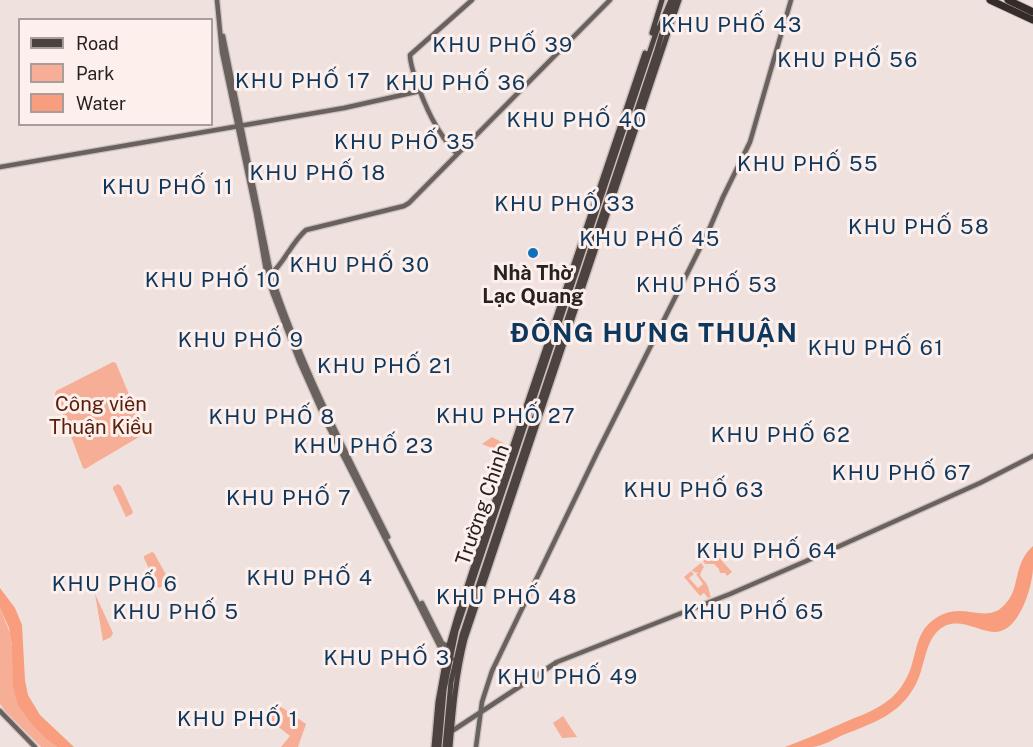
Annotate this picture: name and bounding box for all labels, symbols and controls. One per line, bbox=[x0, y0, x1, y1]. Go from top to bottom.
district label: KHU PHỐ 43 bbox=[661, 13, 803, 39]
legend bbox=[18, 18, 213, 126]
text: Road bbox=[76, 33, 119, 54]
district label: KHU PHỐ 39 bbox=[432, 33, 574, 59]
district label: KHU PHỐ 56 bbox=[777, 48, 919, 74]
text: Park bbox=[76, 63, 114, 84]
district label: KHU PHỐ 17 bbox=[235, 69, 371, 95]
district label: KHU PHỐ 36 bbox=[385, 71, 527, 97]
text: Water bbox=[76, 93, 126, 114]
district label: KHU PHỐ 40 bbox=[506, 108, 648, 134]
district label: KHU PHỐ 35 bbox=[334, 130, 476, 156]
district label: KHU PHỐ 55 bbox=[737, 152, 879, 178]
district label: KHU PHỐ 18 bbox=[249, 161, 387, 187]
district label: KHU PHỐ 11 bbox=[102, 175, 234, 201]
district label: KHU PHỐ 33 bbox=[494, 192, 636, 218]
district label: KHU PHỐ 58 bbox=[848, 215, 990, 241]
district label: KHU PHỐ 45 bbox=[579, 227, 721, 253]
marker: Nhà Thờ Lạc Quang bbox=[526, 246, 540, 260]
district label: KHU PHỐ 30 bbox=[289, 253, 431, 279]
place label: Nhà Thờ Lạc Quang bbox=[482, 262, 584, 309]
district label: KHU PHỐ 10 bbox=[145, 268, 281, 294]
district label: KHU PHỐ 53 bbox=[636, 273, 778, 299]
district label: ĐÔNG HƯNG THUẬN bbox=[510, 318, 798, 350]
district label: KHU PHỐ 9 bbox=[178, 328, 304, 354]
district label: KHU PHỐ 61 bbox=[808, 336, 944, 362]
district label: KHU PHỐ 21 bbox=[317, 354, 453, 380]
park label: Công viên Thuận Kiều bbox=[49, 393, 153, 440]
district label: KHU PHỐ 27 bbox=[436, 404, 576, 430]
district label: KHU PHỐ 8 bbox=[208, 405, 336, 431]
district label: KHU PHỐ 62 bbox=[711, 423, 851, 449]
district label: KHU PHỐ 23 bbox=[294, 434, 434, 460]
street label: Trường Chinh bbox=[451, 442, 515, 568]
district label: KHU PHỐ 67 bbox=[832, 461, 972, 487]
district label: KHU PHỐ 63 bbox=[623, 478, 765, 504]
district label: KHU PHỐ 7 bbox=[226, 486, 352, 512]
district label: KHU PHỐ 64 bbox=[696, 539, 838, 565]
district label: KHU PHỐ 4 bbox=[247, 566, 373, 592]
district label: KHU PHỐ 6 bbox=[52, 572, 178, 598]
district label: KHU PHỐ 48 bbox=[436, 585, 578, 611]
district label: KHU PHỐ 5 bbox=[112, 600, 240, 626]
district label: KHU PHỐ 65 bbox=[683, 600, 825, 626]
district label: KHU PHỐ 3 bbox=[324, 646, 450, 672]
district label: KHU PHỐ 49 bbox=[497, 665, 639, 691]
district label: KHU PHỐ 1 bbox=[177, 707, 299, 733]

